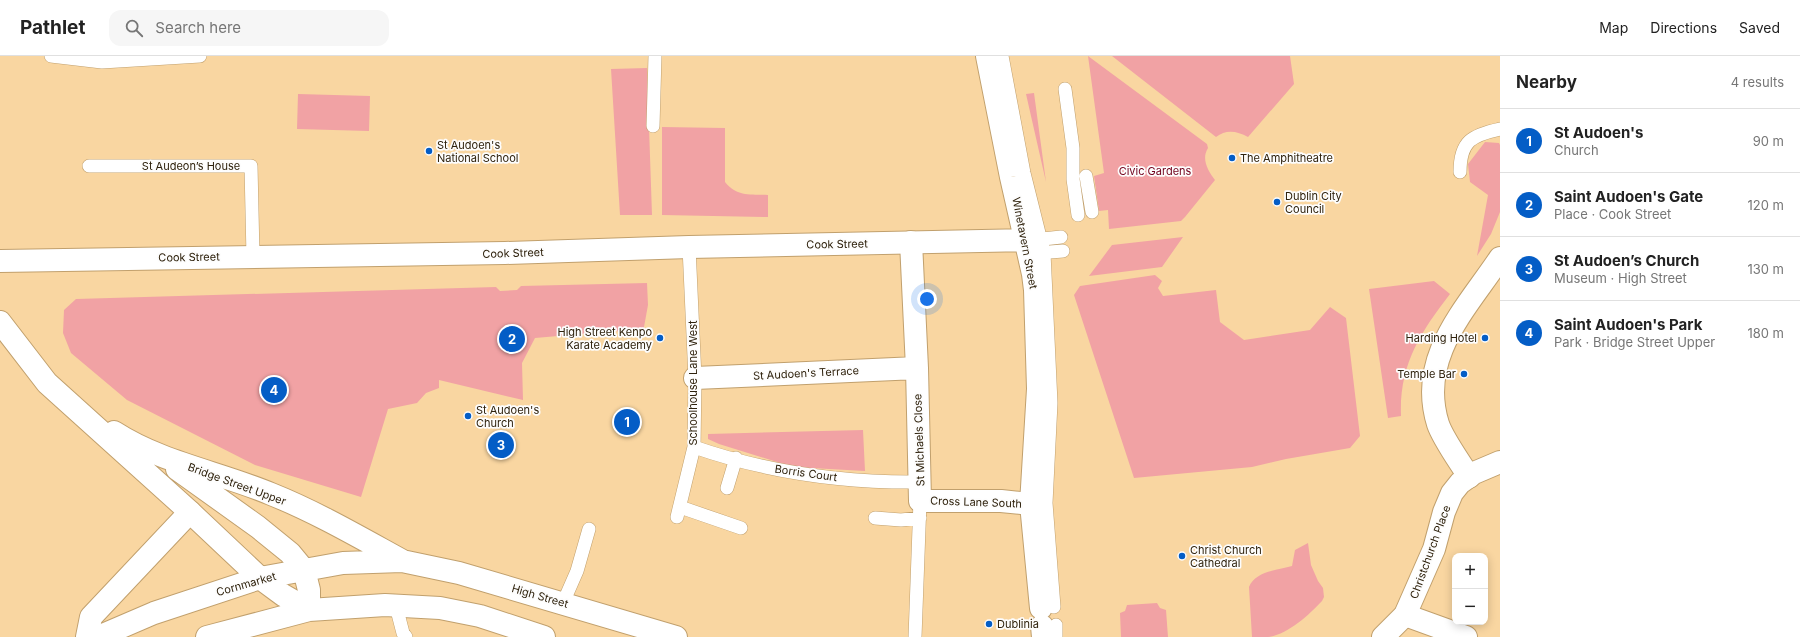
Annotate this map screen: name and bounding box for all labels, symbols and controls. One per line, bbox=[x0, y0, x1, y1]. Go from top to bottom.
search box bbox=[109, 10, 389, 46]
text: Pathlet bbox=[20, 16, 85, 39]
icon: search bbox=[123, 17, 145, 39]
text: Search here bbox=[155, 18, 241, 37]
text: Map bbox=[1599, 19, 1628, 36]
text: Directions bbox=[1650, 19, 1717, 36]
text: Saved bbox=[1739, 19, 1780, 36]
text: Nearby bbox=[1516, 72, 1577, 92]
text: 4 results bbox=[1731, 74, 1784, 90]
text: St Audoen's bbox=[1554, 123, 1643, 142]
text: 1 bbox=[1526, 133, 1532, 149]
text: 90 m bbox=[1753, 133, 1784, 149]
place label: St Audoen's National School bbox=[437, 138, 518, 165]
text: Church bbox=[1554, 142, 1599, 158]
marker: St Audoen's National School bbox=[424, 146, 434, 156]
place label: The Amphitheatre bbox=[1240, 151, 1333, 165]
marker: The Amphitheatre bbox=[1227, 153, 1237, 163]
street label: St Audeon’s House bbox=[142, 159, 240, 173]
park label: Civic Gardens bbox=[1119, 164, 1192, 178]
text: Saint Audoen's Gate bbox=[1554, 187, 1703, 206]
place label: Dublin City Council bbox=[1285, 189, 1342, 216]
street label: Winetavern Street bbox=[1009, 196, 1041, 291]
marker: Dublin City Council bbox=[1272, 197, 1282, 207]
text: 2 bbox=[1525, 197, 1533, 213]
text: 120 m bbox=[1748, 197, 1784, 213]
text: Place · Cook Street bbox=[1554, 206, 1671, 222]
street label: Cook Street bbox=[806, 236, 868, 252]
street label: Cook Street bbox=[482, 245, 544, 261]
street label: Cook Street bbox=[158, 249, 220, 265]
text: St Audoen’s Church bbox=[1554, 251, 1699, 270]
text: 3 bbox=[1525, 261, 1533, 277]
text: 130 m bbox=[1747, 261, 1784, 277]
text: Museum · High Street bbox=[1554, 270, 1687, 286]
your location bbox=[917, 289, 937, 309]
text: Saint Audoen's Park bbox=[1554, 315, 1702, 334]
street label: Schoolhouse Lane West bbox=[686, 320, 700, 446]
pin: 2 bbox=[499, 324, 525, 354]
place label: High Street Kenpo Karate Academy bbox=[557, 325, 652, 352]
text: 4 bbox=[1525, 325, 1533, 341]
text: 180 m bbox=[1747, 325, 1784, 341]
place label: Harding Hotel bbox=[1406, 331, 1477, 345]
marker: High Street Kenpo Karate Academy bbox=[655, 333, 665, 343]
marker: Harding Hotel bbox=[1480, 333, 1490, 343]
text: Park · Bridge Street Upper bbox=[1554, 334, 1715, 350]
street label: St Audoen's Terrace bbox=[753, 363, 859, 383]
place label: Temple Bar bbox=[1397, 367, 1456, 381]
marker: Temple Bar bbox=[1459, 369, 1469, 379]
pin: 4 bbox=[261, 375, 287, 405]
street label: St Michaels Close bbox=[910, 393, 928, 487]
place label: St Audoen's Church bbox=[476, 403, 539, 430]
pin: 1 bbox=[614, 407, 640, 437]
marker: St Audoen's Church bbox=[463, 411, 473, 421]
pin: 3 bbox=[488, 430, 514, 460]
street label: Bridge Street Upper bbox=[186, 460, 288, 508]
street label: Borris Court bbox=[774, 462, 839, 484]
street label: Cross Lane South bbox=[930, 493, 1022, 511]
street label: Christchurch Place bbox=[1407, 503, 1453, 601]
place label: Christ Church Cathedral bbox=[1190, 543, 1262, 570]
marker: Christ Church Cathedral bbox=[1177, 551, 1187, 561]
map controls bbox=[1452, 553, 1488, 625]
button: + bbox=[1452, 553, 1488, 589]
street label: Cornmarket bbox=[215, 569, 278, 599]
street label: High Street bbox=[510, 581, 570, 611]
button: − bbox=[1452, 589, 1488, 625]
place label: Dublinia bbox=[997, 617, 1039, 631]
marker: Dublinia bbox=[984, 619, 994, 629]

